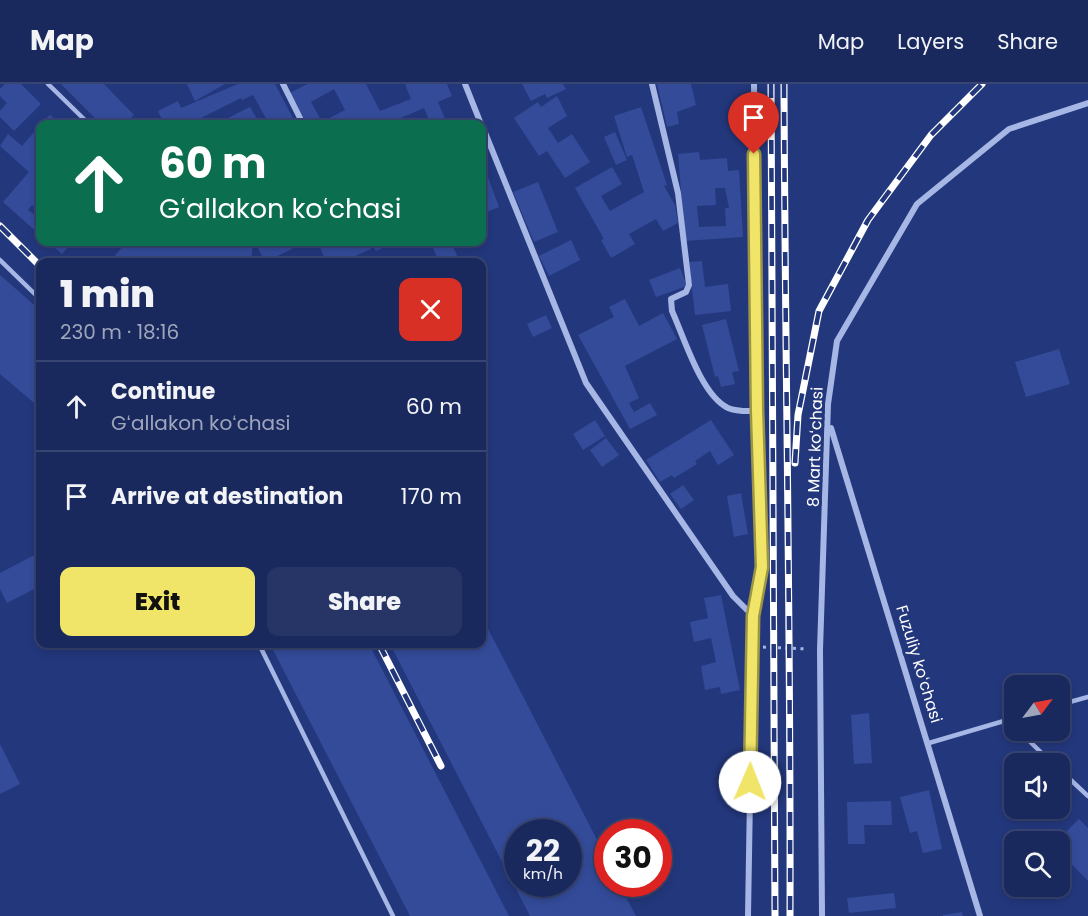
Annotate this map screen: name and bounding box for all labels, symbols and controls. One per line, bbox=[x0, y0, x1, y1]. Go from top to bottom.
text: Map bbox=[30, 21, 94, 60]
text: Map bbox=[818, 27, 864, 56]
text: Layers bbox=[897, 27, 964, 56]
text: Share bbox=[997, 27, 1058, 56]
pin bbox=[728, 92, 779, 154]
icon: arrive bbox=[737, 101, 770, 134]
text: 60 m bbox=[159, 134, 267, 193]
icon: ahead bbox=[60, 144, 138, 222]
text: Gʻallakon koʻchasi bbox=[159, 190, 401, 227]
text: 1 min bbox=[60, 269, 155, 320]
button: close bbox=[399, 278, 462, 341]
text: 230 m · 18:16 bbox=[60, 318, 179, 346]
text: Continue bbox=[111, 376, 215, 407]
street label: 8 Mart koʻchasi bbox=[801, 387, 829, 507]
icon: ahead bbox=[60, 390, 93, 423]
text: 60 m bbox=[406, 391, 462, 422]
text: Gʻallakon koʻchasi bbox=[111, 409, 291, 437]
icon: arrive bbox=[60, 480, 93, 513]
text: Arrive at destination bbox=[111, 481, 343, 512]
text: 170 m bbox=[401, 481, 462, 512]
button: Exit bbox=[60, 567, 255, 636]
button: Share bbox=[267, 567, 462, 636]
street label: Fuzuliy koʻchasi bbox=[890, 602, 948, 726]
north arrow bbox=[1004, 675, 1070, 741]
map controls bbox=[1004, 675, 1070, 897]
position arrow bbox=[718, 750, 782, 814]
button: sound bbox=[1004, 753, 1070, 819]
speed limit sign: 30 bbox=[594, 819, 672, 897]
text: 22 bbox=[526, 829, 560, 872]
button: search bbox=[1004, 831, 1070, 897]
text: km/h bbox=[523, 863, 563, 884]

